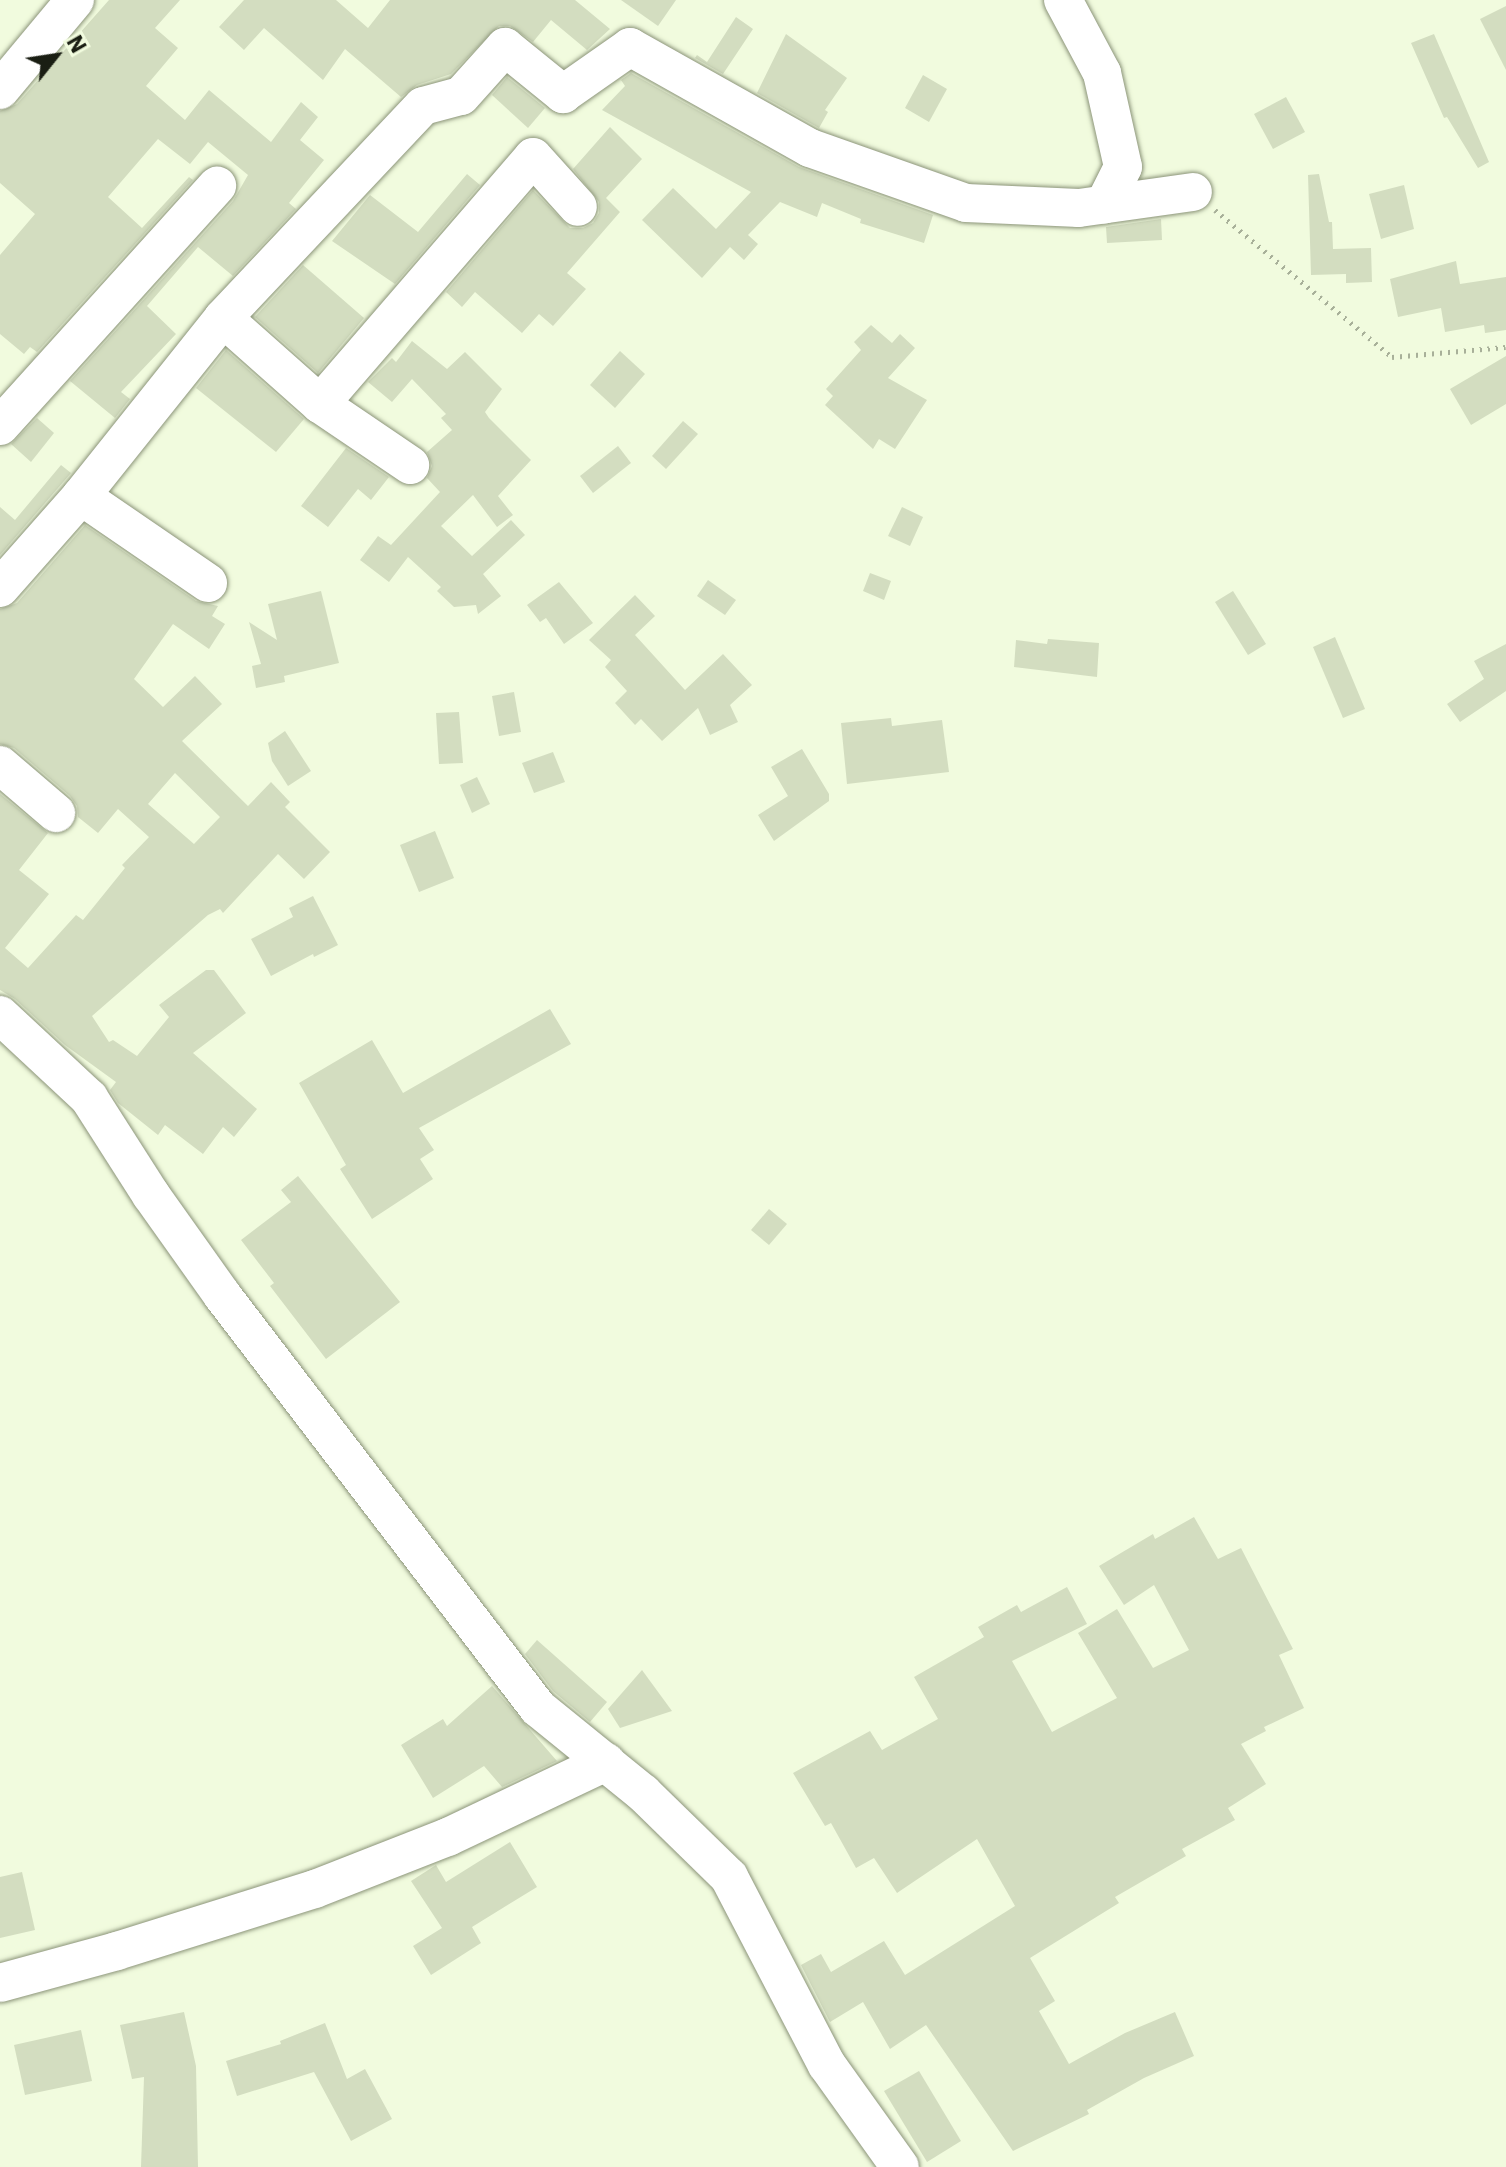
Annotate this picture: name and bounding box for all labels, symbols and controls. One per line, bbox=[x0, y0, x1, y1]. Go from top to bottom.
north arrow bbox=[16, 16, 96, 96]
text: N bbox=[61, 30, 94, 58]

